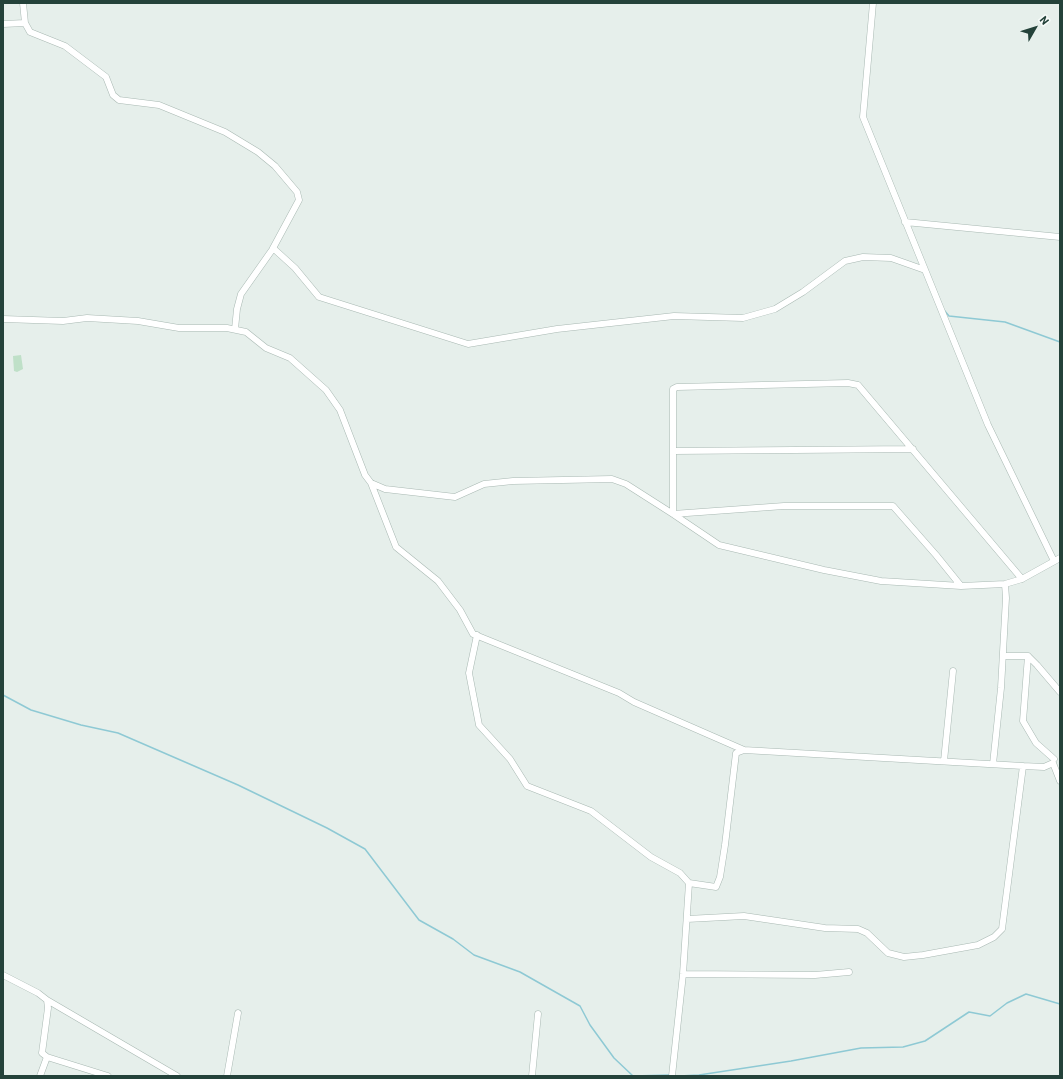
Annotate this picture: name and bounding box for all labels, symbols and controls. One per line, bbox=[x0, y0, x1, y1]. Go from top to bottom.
north arrow bbox=[1015, 8, 1055, 48]
text: N bbox=[1037, 13, 1052, 27]

